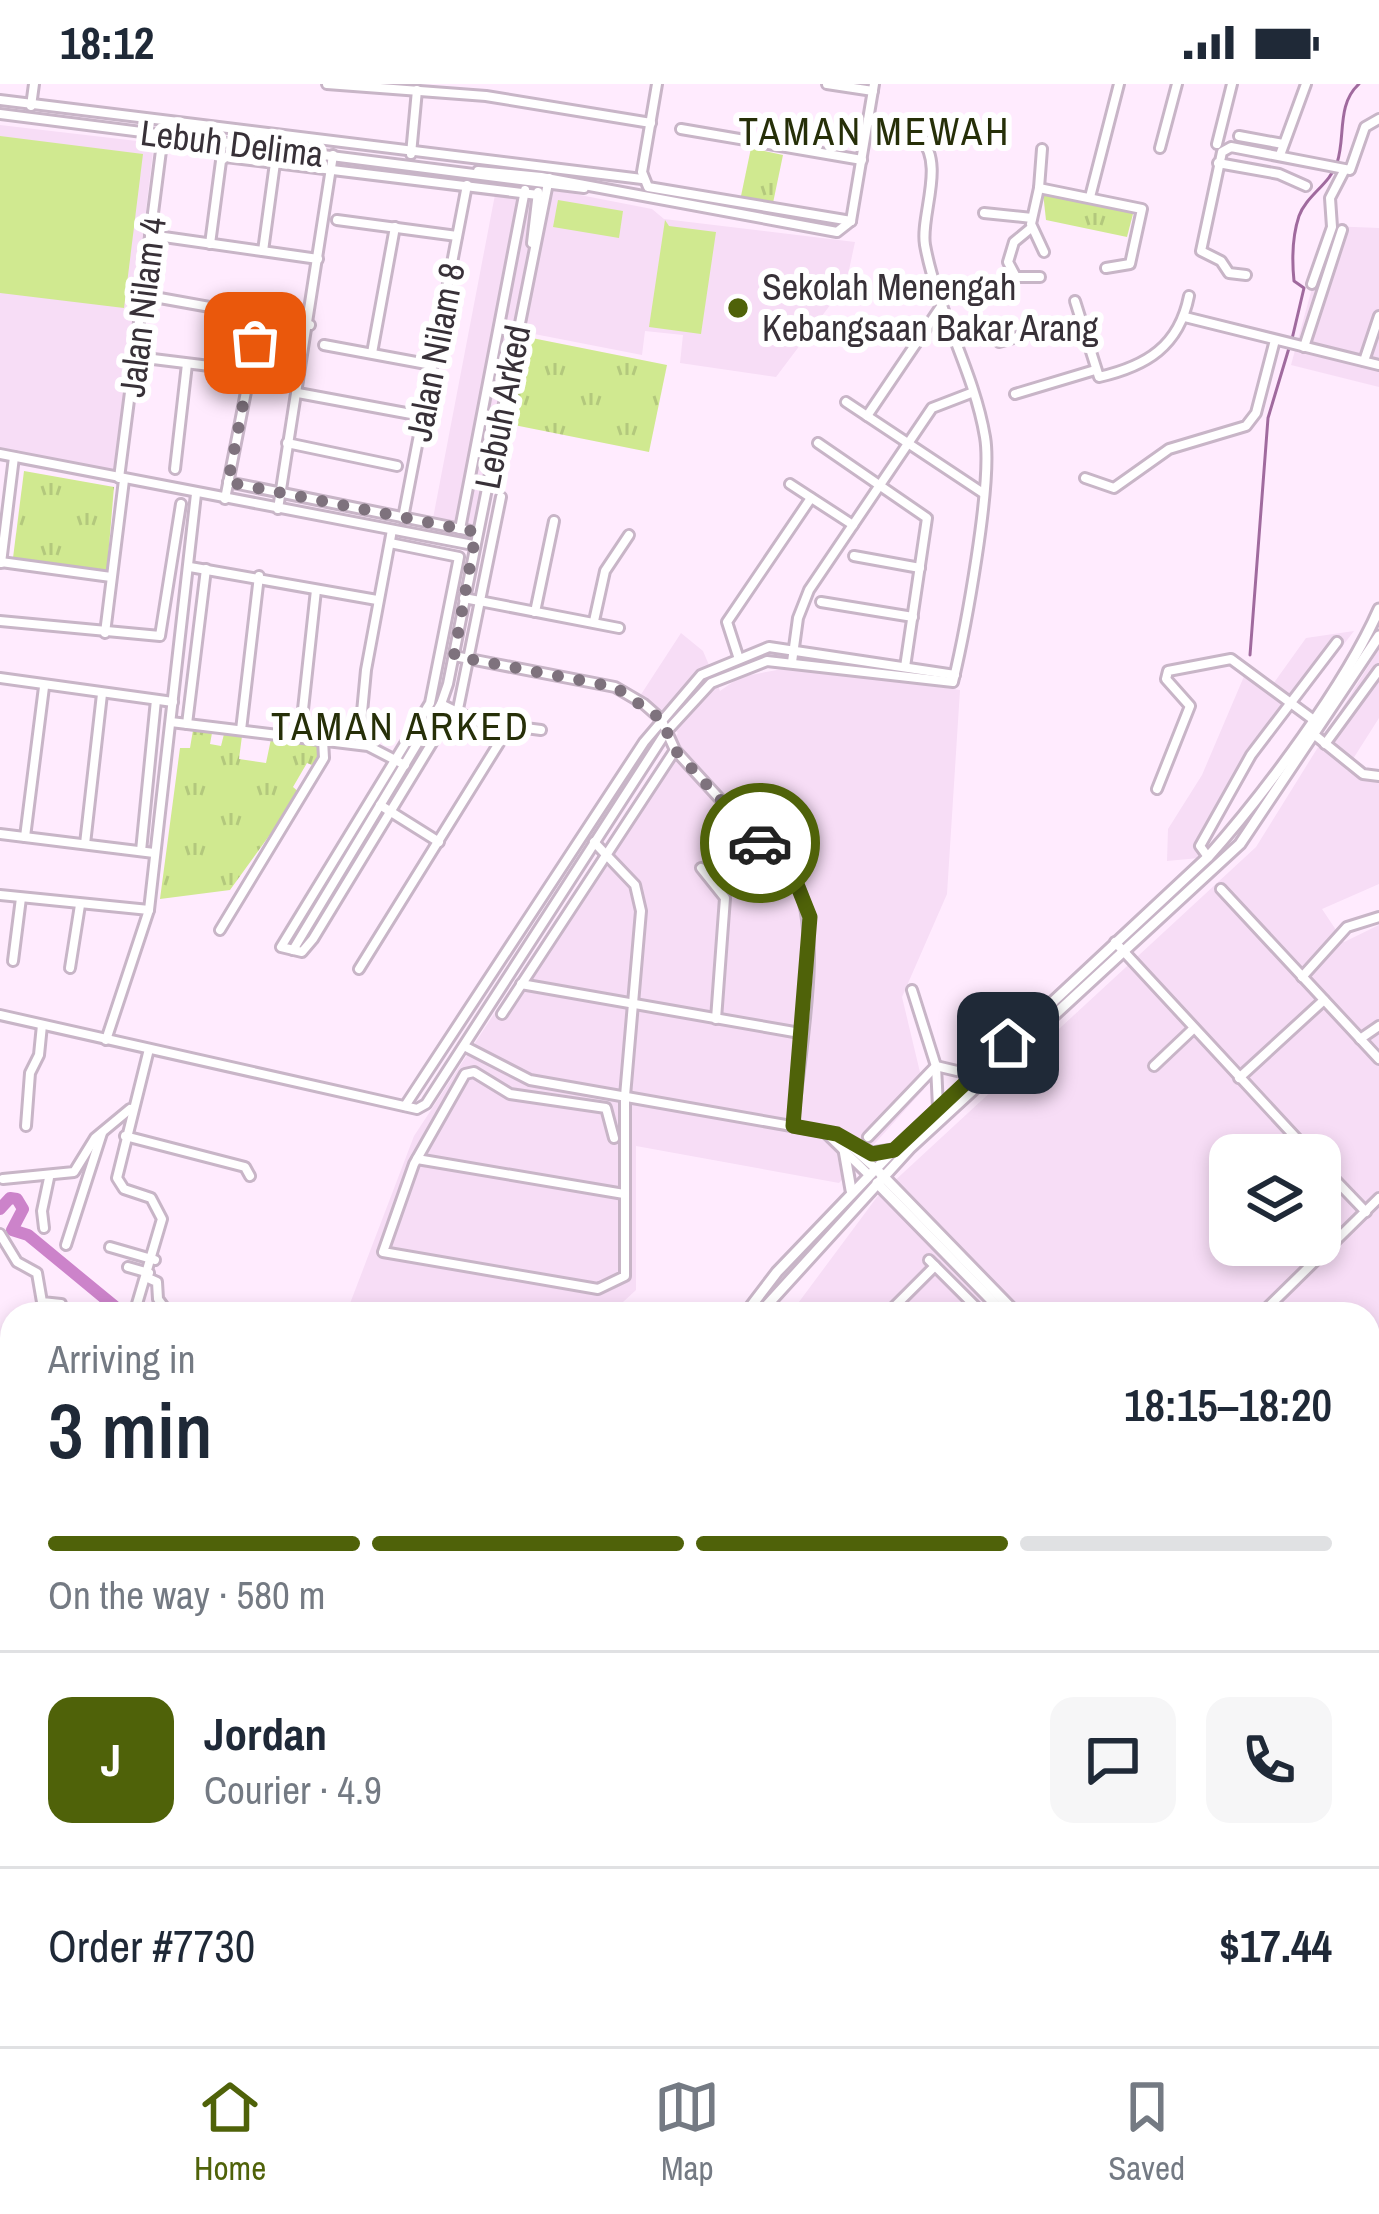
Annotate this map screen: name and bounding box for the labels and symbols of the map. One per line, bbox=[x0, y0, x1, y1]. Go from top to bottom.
district label: TAMAN MEWAH bbox=[739, 105, 1011, 157]
street label: Lebuh Delima bbox=[138, 108, 326, 178]
street label: Jalan Nilam 4 bbox=[107, 215, 177, 399]
street label: Jalan Nilam 8 bbox=[394, 259, 476, 445]
place label: Sekolah Menengah Kebangsaan Bakar Arang bbox=[762, 263, 1099, 352]
pin bbox=[204, 292, 306, 394]
marker: Sekolah Menengah Kebangsaan Bakar Arang bbox=[725, 295, 751, 321]
street label: Lebuh Arked bbox=[463, 321, 541, 493]
district label: TAMAN ARKED bbox=[271, 700, 531, 752]
courier bbox=[700, 783, 820, 903]
pin bbox=[957, 992, 1059, 1094]

